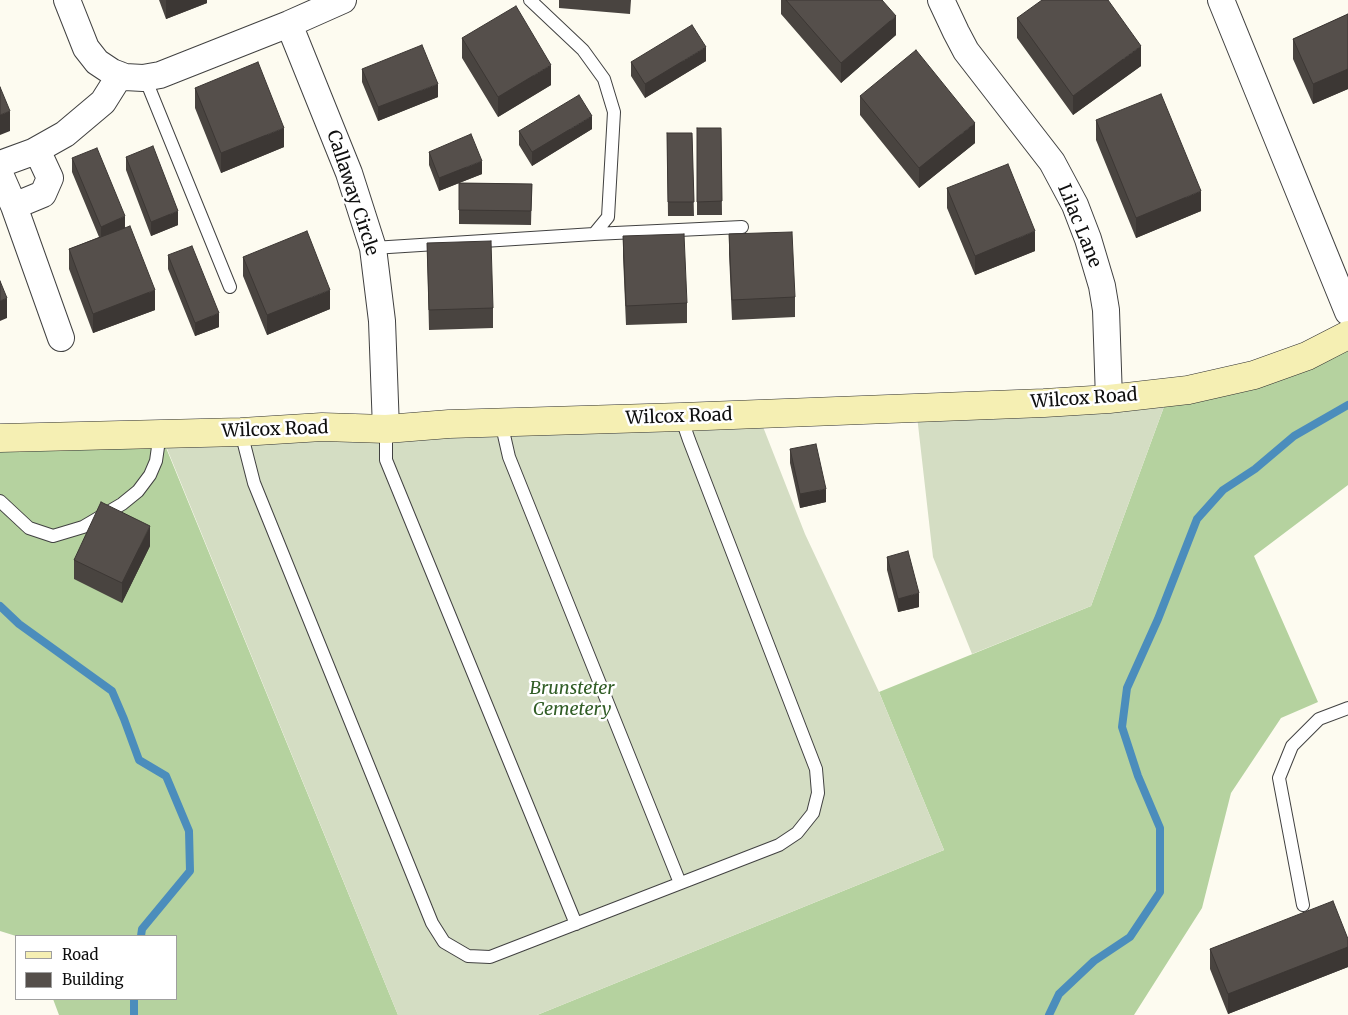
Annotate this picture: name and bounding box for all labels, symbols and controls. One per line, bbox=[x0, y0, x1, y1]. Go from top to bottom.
street label: Callaway Circle bbox=[322, 128, 382, 258]
street label: Lilac Lane bbox=[1052, 181, 1106, 271]
street label: Wilcox Road bbox=[1030, 384, 1138, 414]
street label: Wilcox Road bbox=[625, 404, 733, 430]
street label: Wilcox Road bbox=[221, 417, 329, 443]
park label: Brunsteter Cemetery bbox=[529, 678, 615, 721]
legend bbox=[15, 935, 178, 1000]
text: Road bbox=[62, 945, 98, 964]
text: Building bbox=[62, 970, 124, 989]

